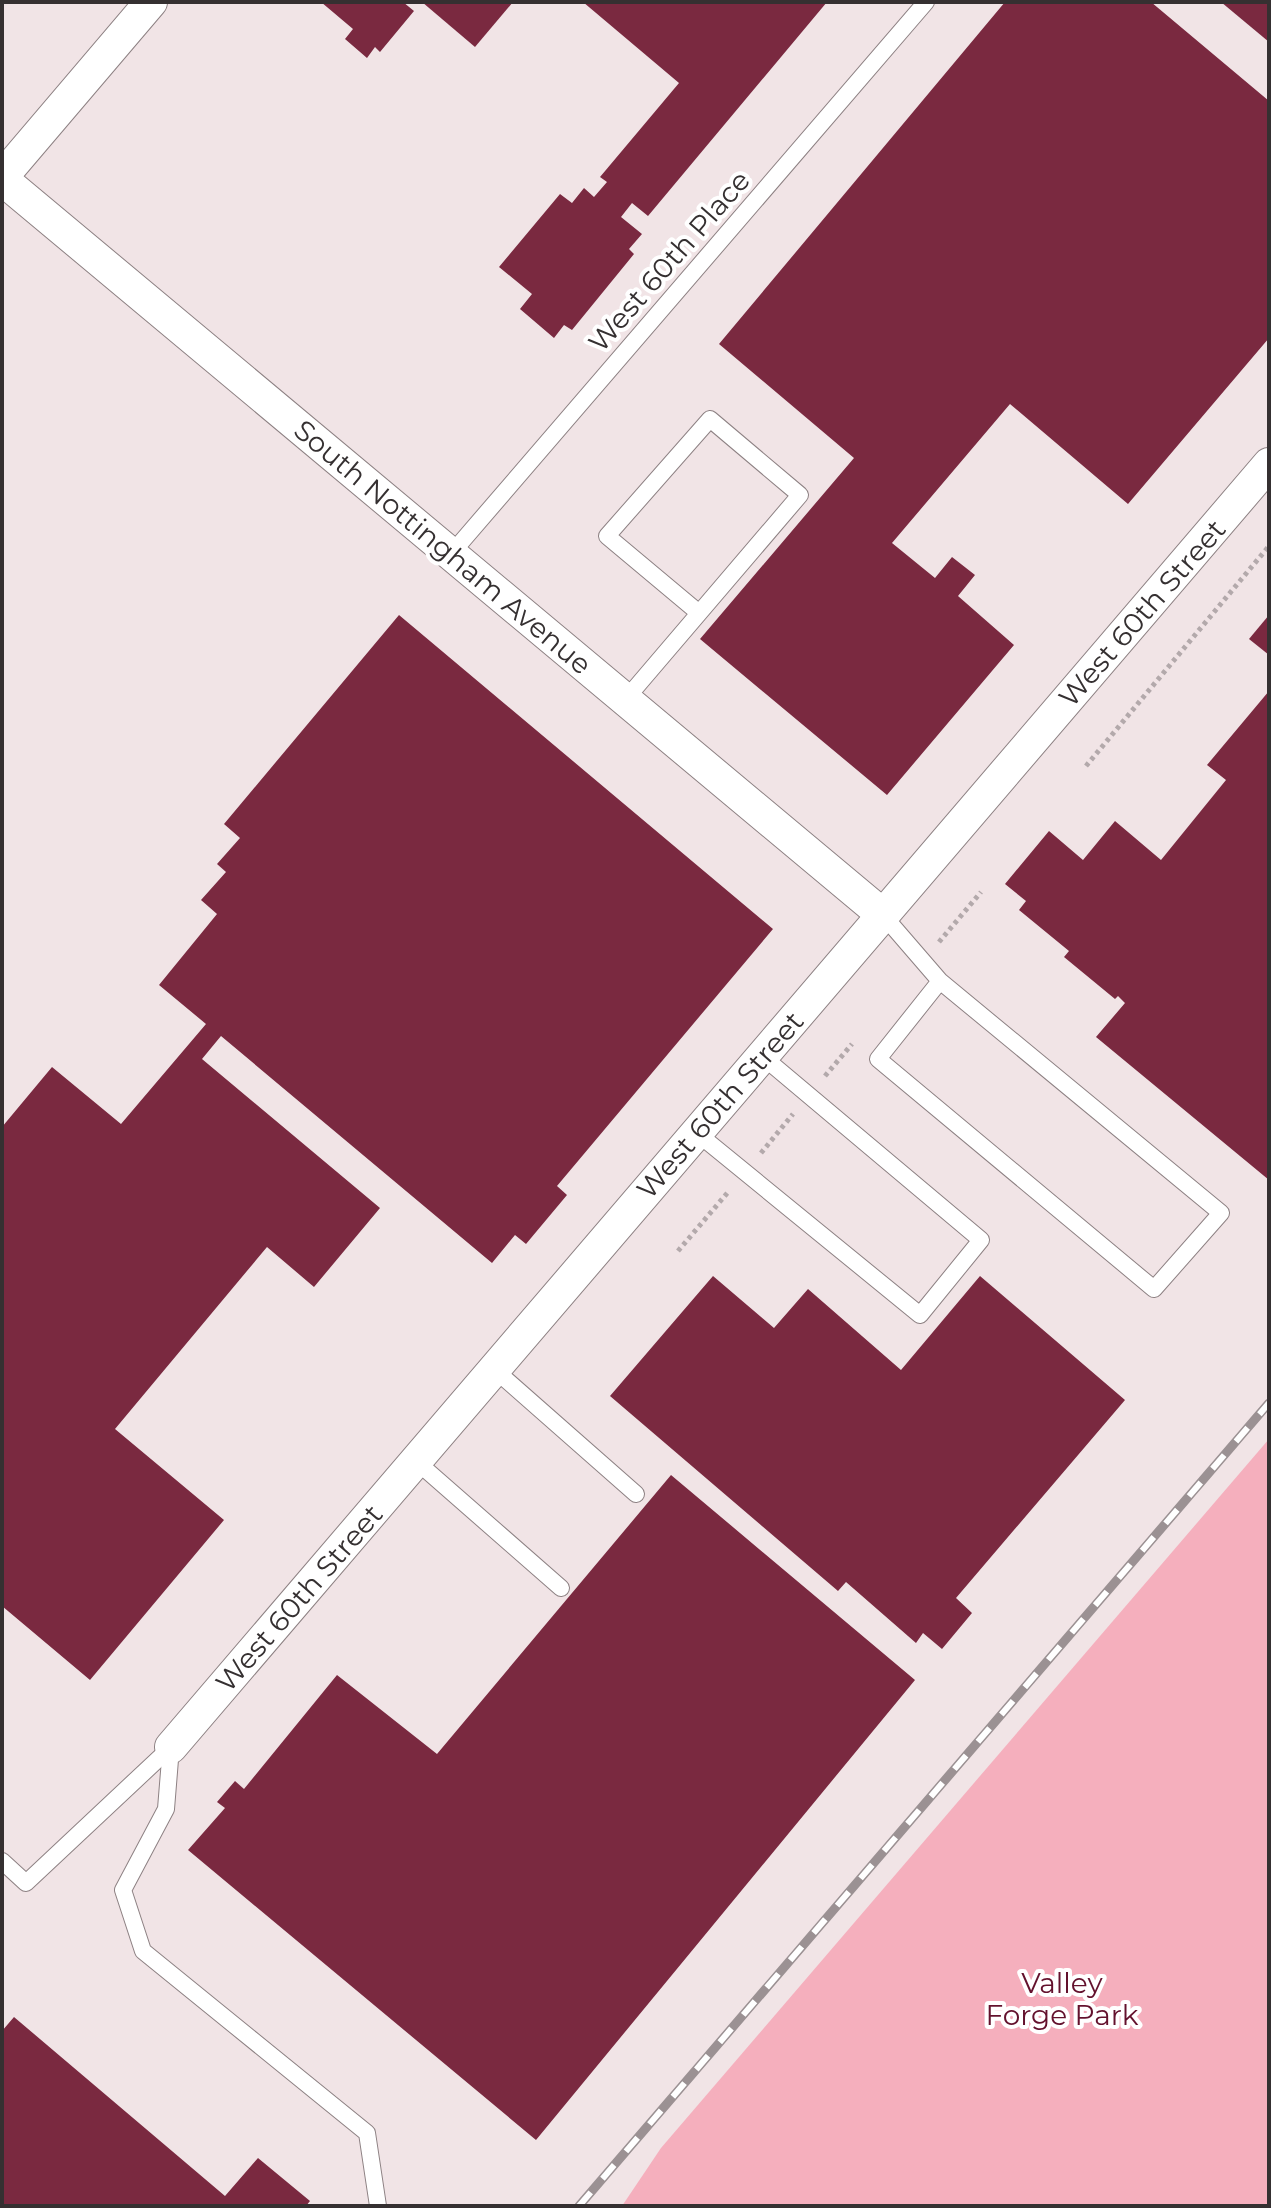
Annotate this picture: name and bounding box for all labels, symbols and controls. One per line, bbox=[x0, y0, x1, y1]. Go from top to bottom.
street label: West 60th Place bbox=[581, 163, 757, 359]
street label: South Nottingham Avenue bbox=[287, 413, 599, 681]
street label: West 60th Street bbox=[1051, 512, 1233, 714]
street label: West 60th Street bbox=[629, 1004, 811, 1206]
street label: West 60th Street bbox=[208, 1497, 390, 1699]
park label: Valley Forge Park bbox=[985, 1966, 1139, 2032]

